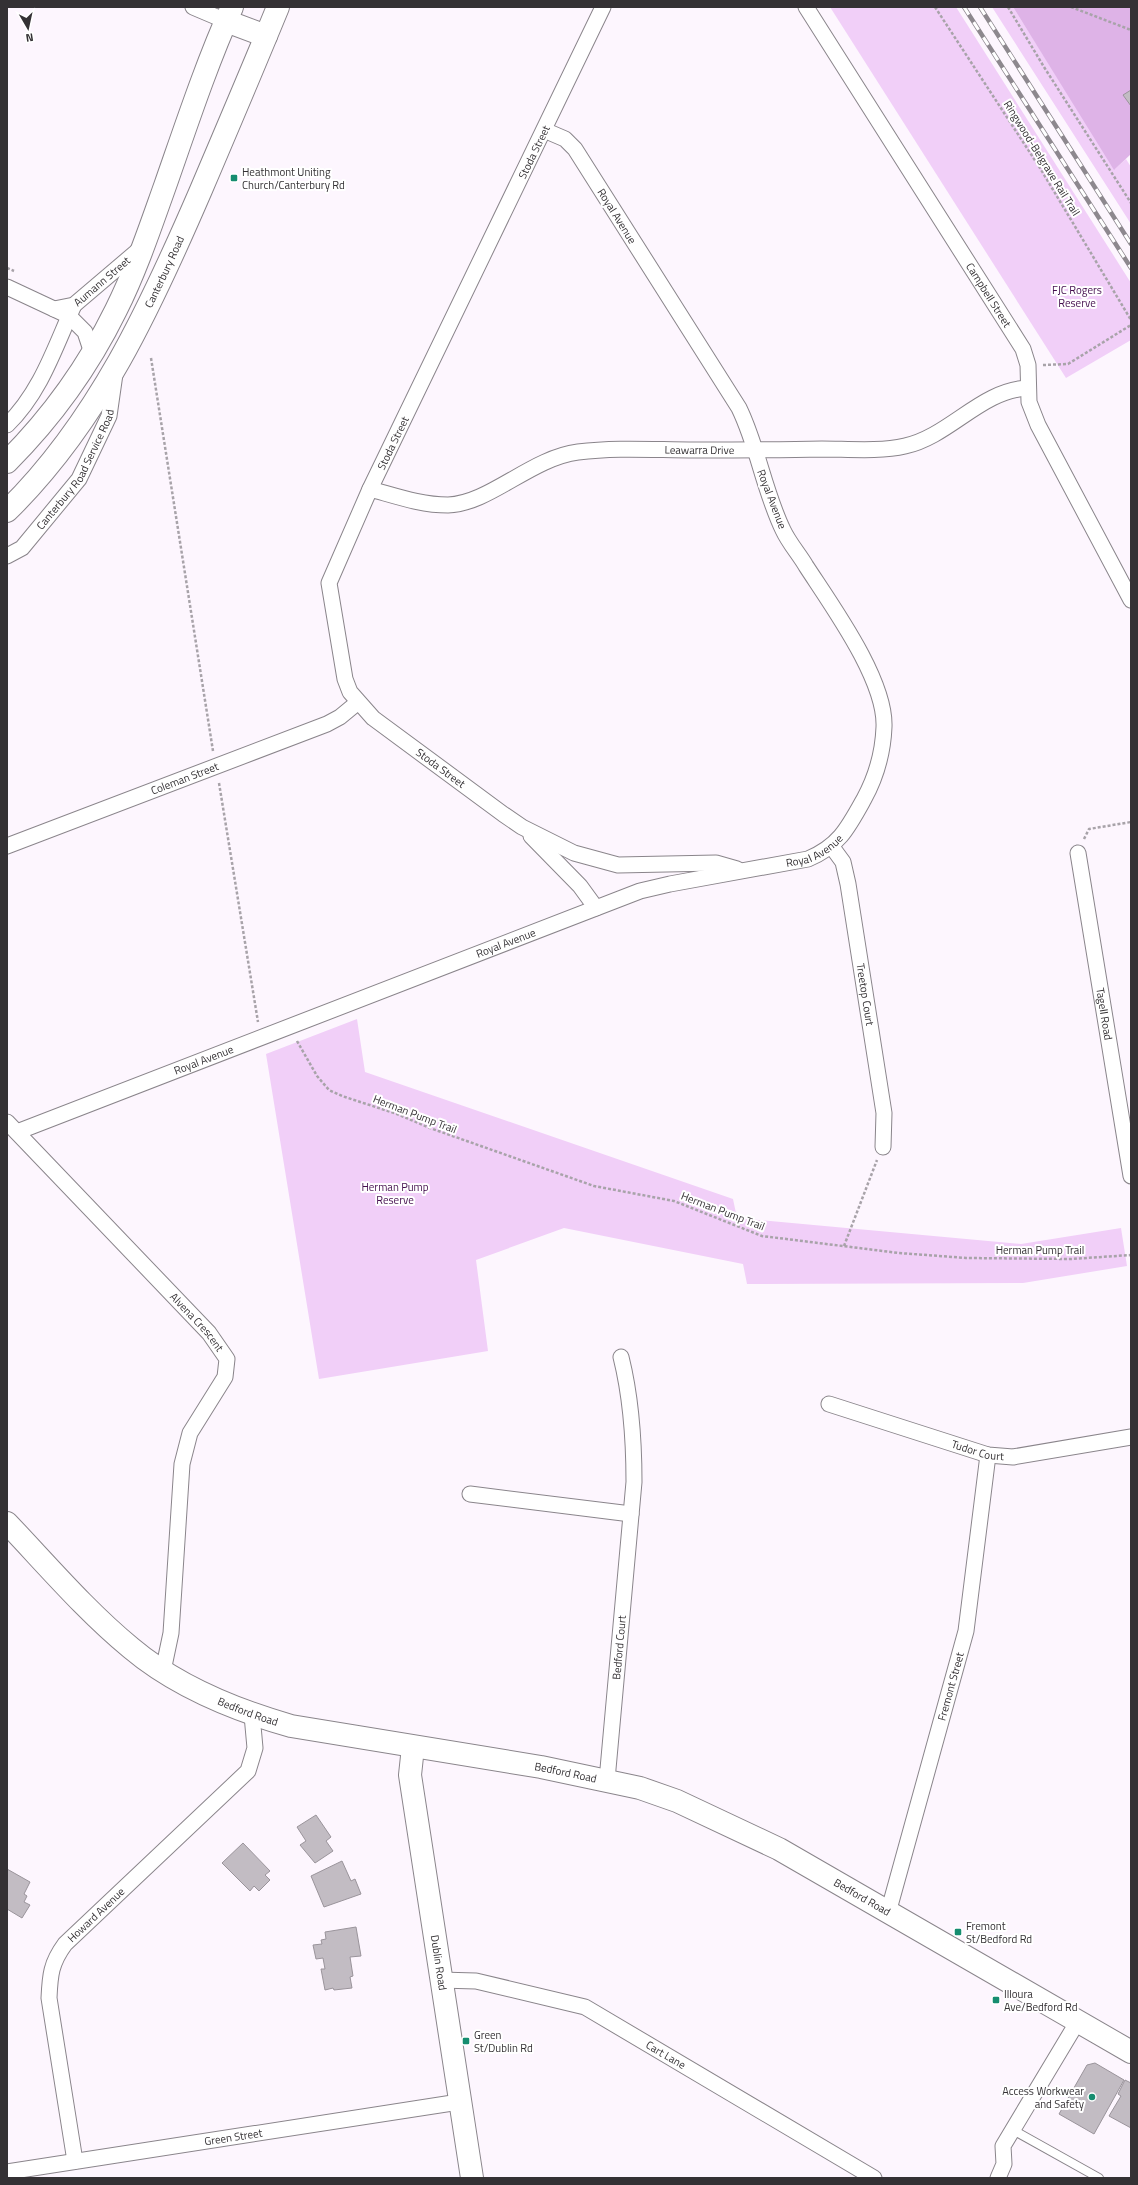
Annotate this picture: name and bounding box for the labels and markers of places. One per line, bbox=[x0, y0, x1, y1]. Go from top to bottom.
place label: Heathmont Uniting Church/Canterbury Rd bbox=[242, 164, 345, 193]
marker: Heathmont Uniting Church/Canterbury Rd bbox=[229, 173, 239, 183]
place label: Fremont St/Bedford Rd bbox=[966, 1918, 1032, 1947]
marker: Fremont St/Bedford Rd bbox=[953, 1927, 963, 1937]
place label: Illoura Ave/Bedford Rd bbox=[1004, 1986, 1078, 2015]
marker: Illoura Ave/Bedford Rd bbox=[991, 1995, 1001, 2005]
place label: Green St/Dublin Rd bbox=[474, 2027, 533, 2056]
marker: Green St/Dublin Rd bbox=[461, 2036, 471, 2046]
place label: Access Workwear and Safety bbox=[1002, 2083, 1085, 2112]
marker: Access Workwear and Safety bbox=[1087, 2092, 1097, 2102]

